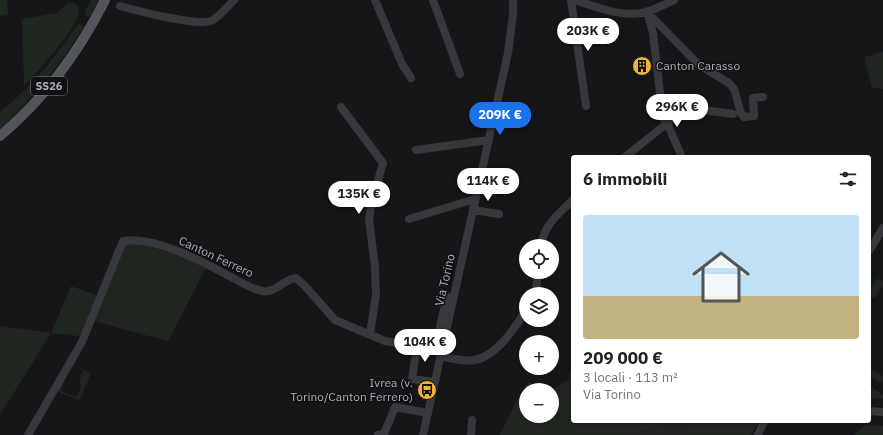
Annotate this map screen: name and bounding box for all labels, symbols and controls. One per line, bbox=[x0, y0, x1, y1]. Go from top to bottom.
pin: 203K € bbox=[555, 18, 621, 52]
text: 203K € bbox=[566, 22, 610, 39]
building icon: Canton Carasso bbox=[631, 55, 653, 77]
place label: Canton Carasso bbox=[656, 58, 740, 73]
road number: SS26 bbox=[31, 77, 67, 95]
pin: 296K € bbox=[644, 94, 710, 128]
text: 296K € bbox=[655, 98, 699, 115]
pin: 209K € bbox=[467, 102, 533, 136]
text: 209K € bbox=[478, 106, 522, 123]
pin: 114K € bbox=[455, 168, 521, 202]
text: 6 immobili bbox=[583, 168, 667, 190]
icon: filters bbox=[837, 168, 859, 190]
text: 114K € bbox=[466, 172, 510, 189]
pin: 135K € bbox=[326, 181, 392, 215]
text: 135K € bbox=[337, 185, 381, 202]
street label: Canton Ferrero bbox=[177, 233, 256, 280]
map controls bbox=[519, 239, 559, 423]
button: locate bbox=[519, 239, 559, 279]
icon: home bbox=[685, 241, 757, 313]
street label: Via Torino bbox=[431, 252, 458, 308]
button: layers bbox=[519, 287, 559, 327]
pin: 104K € bbox=[392, 329, 458, 363]
text: 104K € bbox=[403, 333, 447, 350]
button: + bbox=[519, 335, 559, 375]
text: 209 000 € bbox=[583, 347, 663, 369]
text: 3 locali · 113 m² bbox=[583, 369, 678, 386]
place label: Ivrea (v. Torino/Canton Ferrero) bbox=[290, 375, 413, 404]
bus stop icon: Ivrea (v. Torino/Canton Ferrero) bbox=[416, 379, 438, 401]
button: − bbox=[519, 383, 559, 423]
text: Via Torino bbox=[583, 386, 641, 403]

